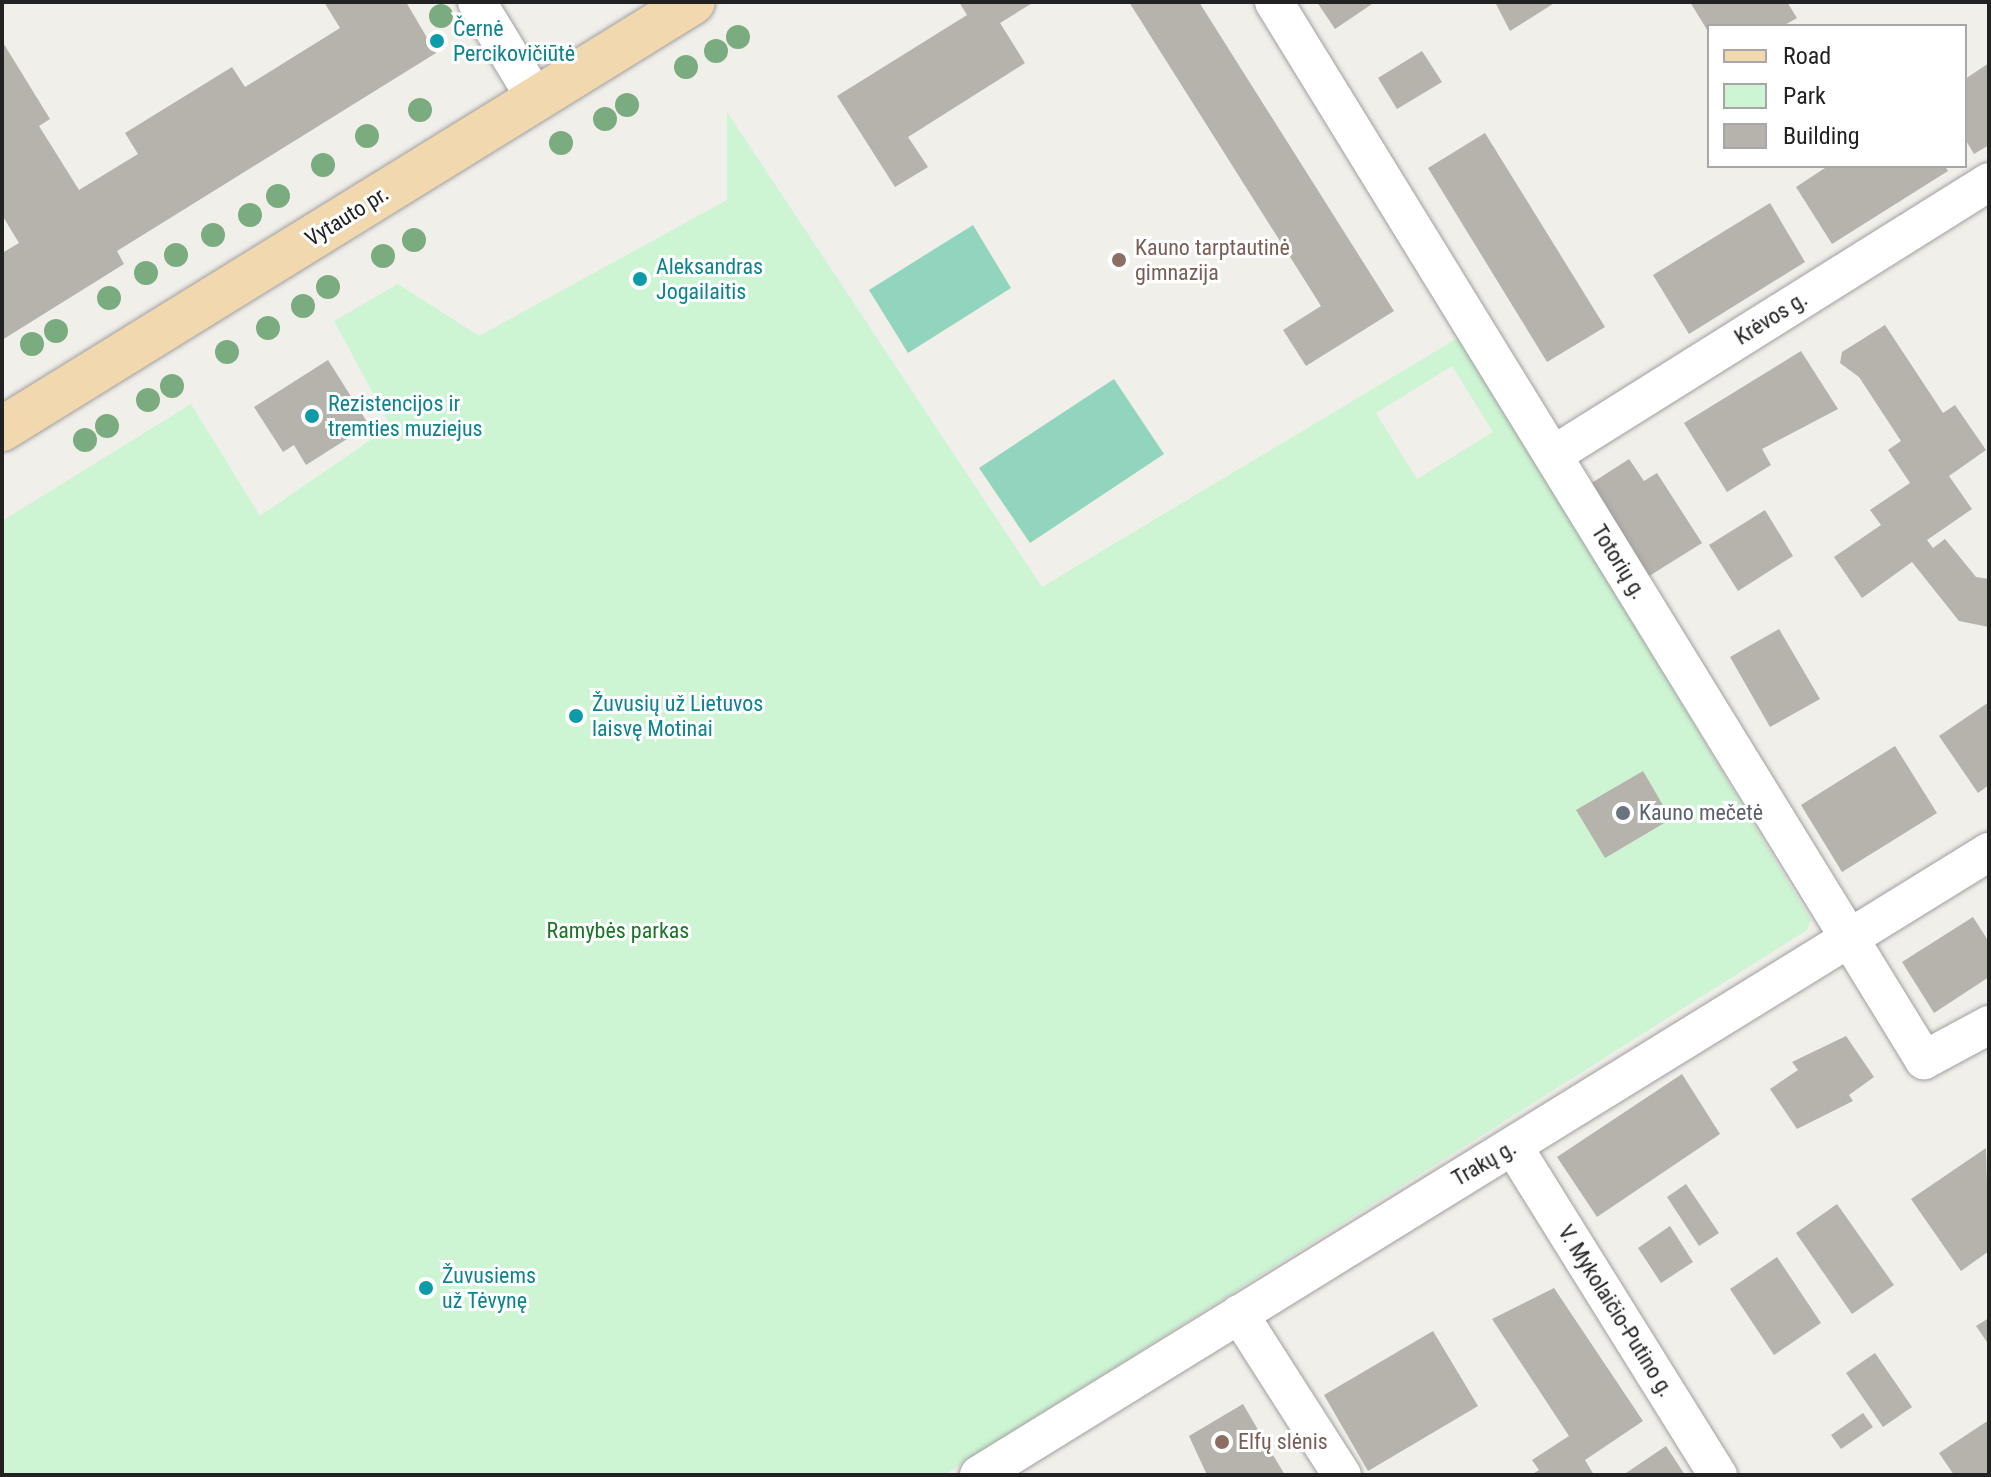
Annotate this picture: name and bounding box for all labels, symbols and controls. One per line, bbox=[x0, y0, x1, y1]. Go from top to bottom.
place label: Černė Percikovičiūtė bbox=[453, 15, 575, 66]
legend bbox=[1707, 24, 1967, 168]
marker: Černė Percikovičiūtė bbox=[428, 32, 446, 50]
text: Road bbox=[1783, 42, 1831, 70]
text: Park bbox=[1783, 82, 1826, 110]
text: Building bbox=[1783, 122, 1860, 150]
street label: Vytauto pr. bbox=[300, 180, 394, 252]
place label: Kauno tarptautinė gimnazija bbox=[1135, 234, 1290, 286]
marker: Kauno tarptautinė gimnazija bbox=[1110, 251, 1128, 269]
place label: Aleksandras Jogailaitis bbox=[656, 253, 763, 304]
marker: Aleksandras Jogailaitis bbox=[631, 270, 649, 288]
street label: Krėvos g. bbox=[1730, 285, 1812, 351]
place label: Rezistencijos ir tremties muziejus bbox=[328, 390, 483, 442]
marker: Rezistencijos ir tremties muziejus bbox=[303, 407, 321, 425]
street label: Totorių g. bbox=[1586, 520, 1652, 604]
place label: Žuvusių už Lietuvos laisvę Motinai bbox=[592, 690, 763, 742]
marker: Žuvusių už Lietuvos laisvę Motinai bbox=[567, 707, 585, 725]
place label: Kauno mečetė bbox=[1639, 800, 1763, 826]
marker: Kauno mečetė bbox=[1614, 804, 1632, 822]
park label: Ramybės parkas bbox=[547, 918, 689, 944]
street label: Trakų g. bbox=[1447, 1134, 1521, 1192]
street label: V. Mykolaičio-Putino g. bbox=[1552, 1220, 1680, 1402]
place label: Žuvusiems už Tėvynę bbox=[442, 1262, 536, 1314]
marker: Žuvusiems už Tėvynę bbox=[417, 1279, 435, 1297]
place label: Elfų slėnis bbox=[1238, 1429, 1328, 1455]
marker: Elfų slėnis bbox=[1213, 1433, 1231, 1451]

